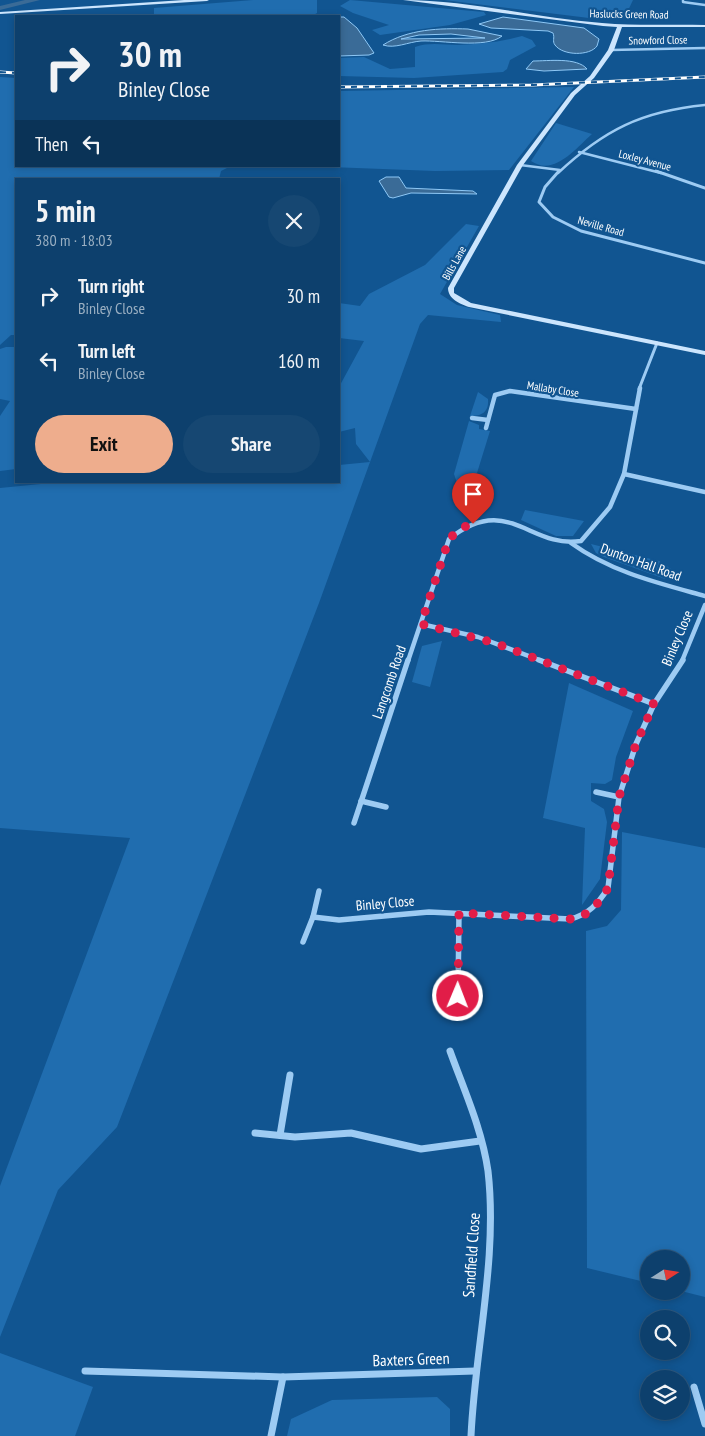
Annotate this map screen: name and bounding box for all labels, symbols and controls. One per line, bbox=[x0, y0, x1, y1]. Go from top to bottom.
street label: Haslucks Green Road bbox=[589, 6, 669, 22]
text: 30 m bbox=[118, 31, 182, 77]
street label: Snowford Close bbox=[628, 32, 688, 48]
icon: right bbox=[35, 35, 100, 100]
text: Binley Close bbox=[118, 75, 210, 103]
icon: left bbox=[78, 130, 106, 158]
text: Then bbox=[35, 132, 68, 156]
street label: Loxley Avenue bbox=[617, 146, 673, 174]
text: 5 min bbox=[35, 191, 96, 230]
button: close bbox=[268, 195, 320, 247]
street label: Neville Road bbox=[576, 213, 626, 239]
text: 380 m · 18:03 bbox=[35, 230, 113, 250]
street label: Bills Lane bbox=[439, 243, 469, 283]
text: Turn right bbox=[78, 274, 144, 298]
icon: right bbox=[35, 282, 63, 310]
text: 30 m bbox=[287, 284, 320, 308]
text: Binley Close bbox=[78, 298, 145, 318]
text: Turn left bbox=[78, 339, 135, 363]
icon: left bbox=[35, 347, 63, 375]
text: 160 m bbox=[278, 349, 320, 373]
text: Binley Close bbox=[78, 363, 145, 383]
street label: Mallaby Close bbox=[526, 378, 580, 400]
button: Exit bbox=[35, 415, 173, 473]
button: Share bbox=[183, 415, 320, 473]
pin bbox=[452, 473, 494, 524]
icon: arrive bbox=[459, 480, 487, 508]
street label: Dunton Hall Road bbox=[598, 539, 684, 585]
street label: Binley Close bbox=[657, 607, 697, 669]
street label: Langcomb Road bbox=[368, 643, 410, 721]
street label: Binley Close bbox=[355, 891, 415, 915]
position arrow bbox=[431, 969, 483, 1021]
street label: Sandfield Close bbox=[458, 1212, 484, 1298]
north arrow bbox=[640, 1250, 690, 1300]
map controls bbox=[640, 1250, 690, 1420]
button: search bbox=[640, 1310, 690, 1360]
street label: Baxters Green bbox=[372, 1348, 450, 1370]
button: layers bbox=[640, 1370, 690, 1420]

